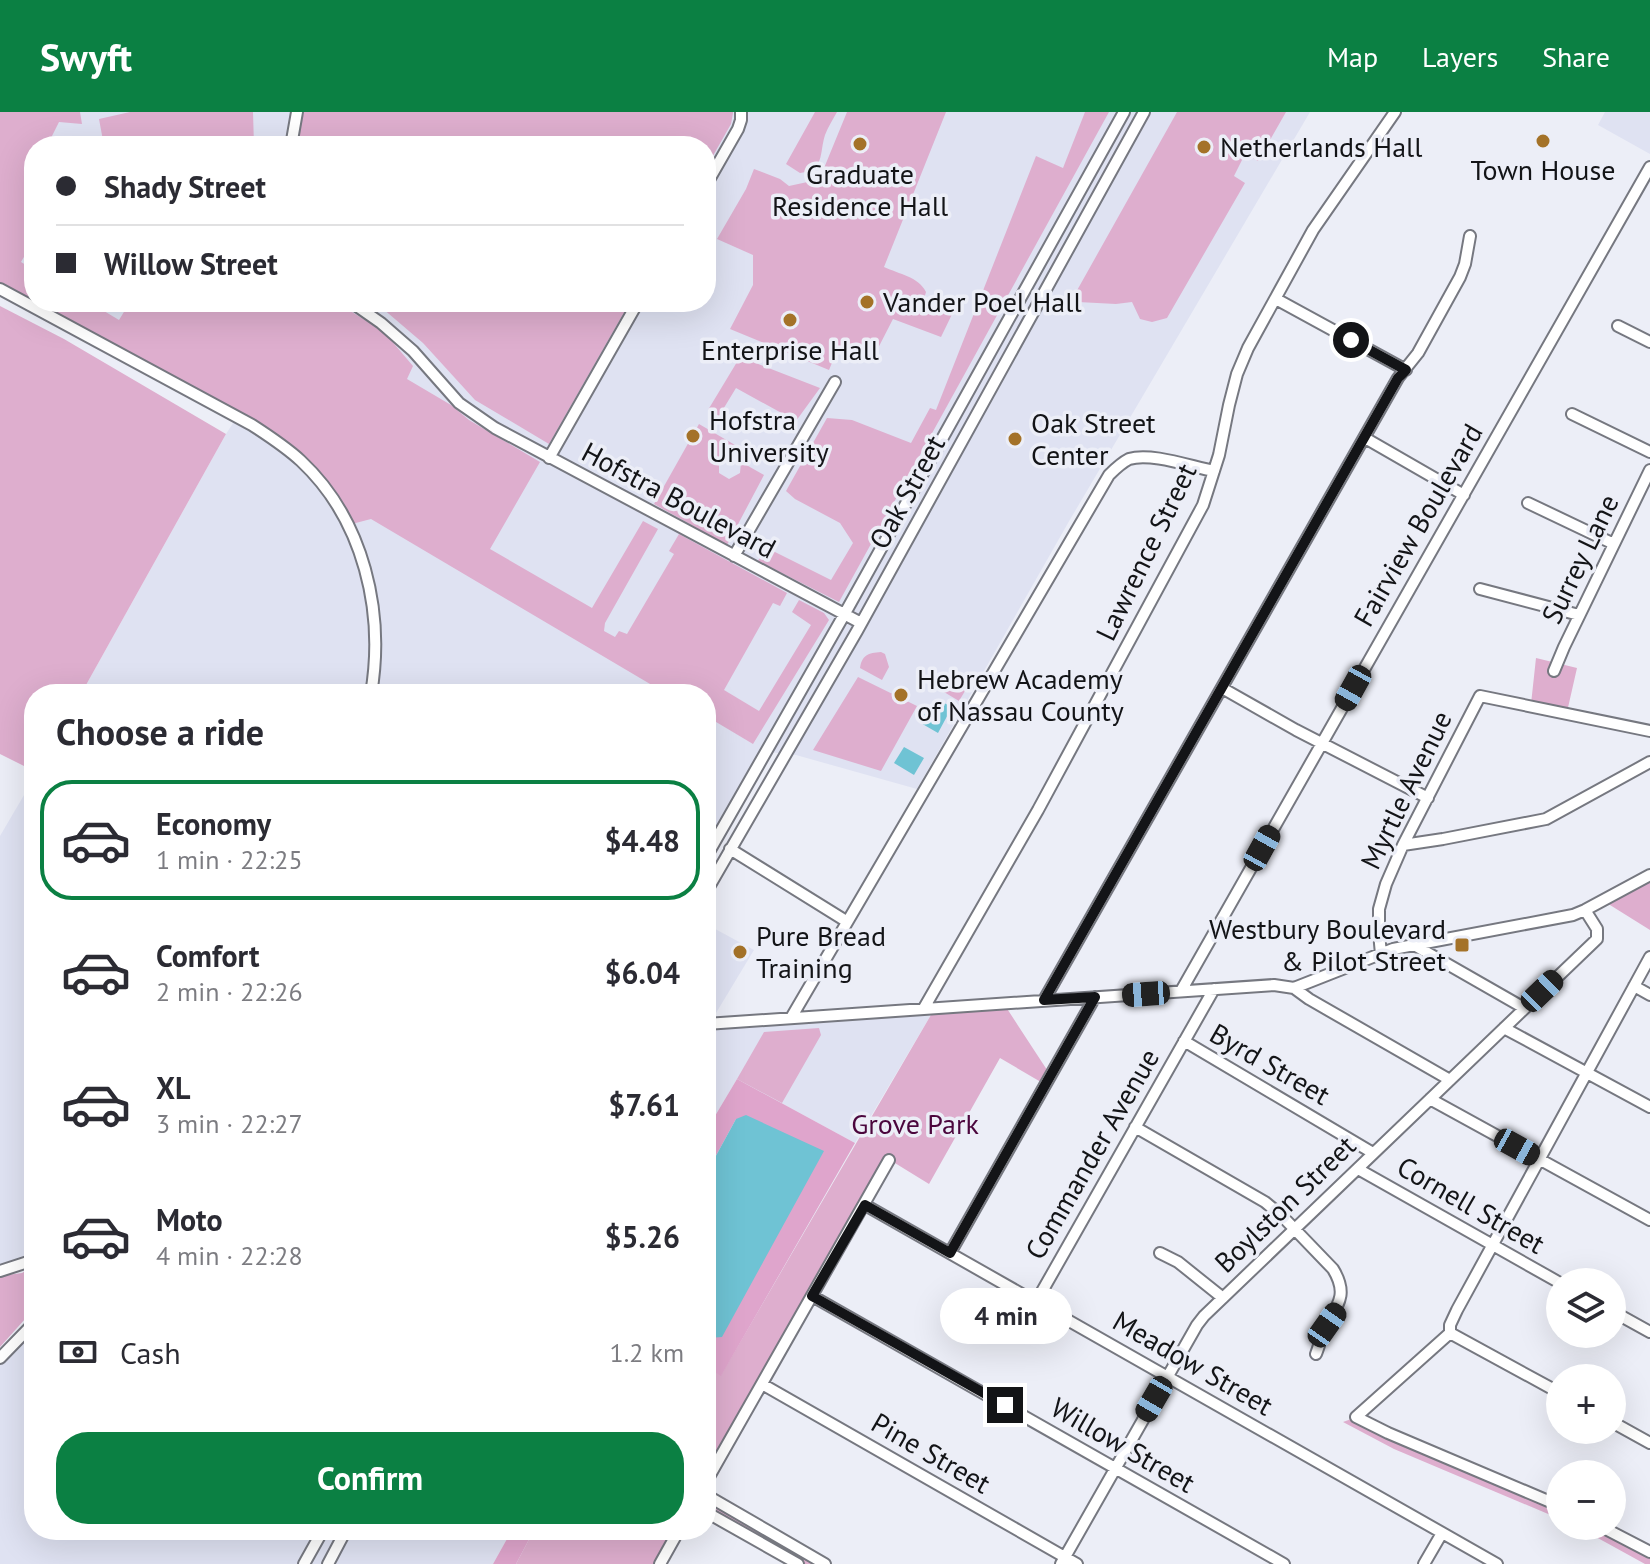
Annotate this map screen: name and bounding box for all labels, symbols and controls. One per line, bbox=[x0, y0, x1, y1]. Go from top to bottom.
text: Swyft bbox=[40, 32, 132, 81]
text: Map bbox=[1327, 38, 1378, 75]
text: Layers bbox=[1422, 38, 1498, 75]
text: Share bbox=[1542, 38, 1610, 75]
place label: Netherlands Hall bbox=[1220, 128, 1422, 165]
marker: Town House bbox=[1534, 132, 1552, 150]
marker: Graduate Residence Hall bbox=[851, 135, 869, 153]
marker: Netherlands Hall bbox=[1195, 138, 1213, 156]
place label: Town House bbox=[1471, 151, 1615, 188]
place label: Graduate Residence Hall bbox=[772, 155, 948, 224]
text: Shady Street bbox=[104, 167, 266, 206]
text: Willow Street bbox=[104, 244, 278, 283]
place label: Vander Poel Hall bbox=[882, 283, 1082, 320]
marker: Vander Poel Hall bbox=[858, 293, 876, 311]
marker: Enterprise Hall bbox=[781, 311, 799, 329]
route start bbox=[1333, 322, 1369, 358]
place label: Enterprise Hall bbox=[701, 331, 879, 368]
place label: Hofstra University bbox=[709, 401, 829, 470]
place label: Oak Street Center bbox=[1031, 404, 1156, 473]
street label: Fairview Boulevard bbox=[1345, 417, 1491, 633]
marker: Hofstra University bbox=[684, 427, 702, 445]
street label: Oak Street bbox=[860, 428, 953, 555]
marker: Oak Street Center bbox=[1006, 430, 1024, 448]
street label: Hofstra Boulevard bbox=[576, 433, 783, 566]
street label: Lawrence Street bbox=[1087, 457, 1205, 646]
street label: Surrey Lane bbox=[1532, 488, 1627, 630]
place label: Hebrew Academy of Nassau County bbox=[917, 660, 1124, 729]
car bbox=[1331, 661, 1375, 715]
marker: Hebrew Academy of Nassau County bbox=[892, 686, 910, 704]
street label: Myrtle Avenue bbox=[1351, 705, 1460, 875]
text: Choose a ride bbox=[56, 708, 264, 755]
icon: car bbox=[60, 804, 132, 876]
text: Economy bbox=[156, 804, 271, 843]
text: $4.48 bbox=[605, 821, 680, 860]
car bbox=[1240, 821, 1284, 875]
text: 1 min · 22:25 bbox=[156, 843, 303, 876]
place label: Westbury Boulevard & Pilot Street bbox=[1209, 910, 1447, 979]
place label: Pure Bread Training bbox=[756, 917, 886, 986]
icon: car bbox=[60, 936, 132, 1008]
text: Comfort bbox=[156, 936, 259, 975]
marker: Westbury Boulevard & Pilot Street bbox=[1453, 936, 1471, 954]
marker: Pure Bread Training bbox=[731, 943, 749, 961]
text: $6.04 bbox=[605, 953, 680, 992]
car bbox=[1516, 966, 1568, 1016]
text: 2 min · 22:26 bbox=[156, 975, 303, 1008]
car bbox=[1121, 980, 1171, 1008]
street label: Byrd Street bbox=[1203, 1014, 1338, 1113]
street label: Commander Avenue bbox=[1016, 1042, 1167, 1266]
icon: car bbox=[60, 1068, 132, 1140]
text: XL bbox=[156, 1068, 190, 1107]
text: $7.61 bbox=[608, 1085, 680, 1124]
park label: Grove Park bbox=[851, 1105, 979, 1142]
text: 3 min · 22:27 bbox=[156, 1107, 303, 1140]
car bbox=[1490, 1125, 1544, 1169]
street label: Boylston Street bbox=[1206, 1127, 1364, 1280]
street label: Cornell Street bbox=[1391, 1147, 1552, 1262]
icon: car bbox=[60, 1200, 132, 1272]
text: Moto bbox=[156, 1200, 223, 1239]
text: $5.26 bbox=[605, 1217, 680, 1256]
text: 4 min · 22:28 bbox=[156, 1239, 303, 1272]
map controls bbox=[1546, 1268, 1626, 1540]
button: layers bbox=[1546, 1268, 1626, 1348]
callout: 4 min bbox=[939, 1289, 1071, 1345]
car bbox=[1303, 1298, 1351, 1352]
text: 4 min bbox=[974, 1299, 1038, 1332]
street label: Meadow Street bbox=[1107, 1302, 1280, 1424]
icon: cash bbox=[56, 1330, 100, 1374]
text: Cash bbox=[120, 1333, 181, 1372]
text: 1.2 km bbox=[610, 1336, 684, 1369]
button: + bbox=[1546, 1364, 1626, 1444]
car bbox=[1132, 1372, 1176, 1426]
route end bbox=[987, 1387, 1023, 1423]
street label: Willow Street bbox=[1044, 1388, 1202, 1501]
street label: Pine Street bbox=[865, 1404, 998, 1502]
button: Confirm bbox=[56, 1432, 684, 1524]
button: − bbox=[1546, 1460, 1626, 1540]

